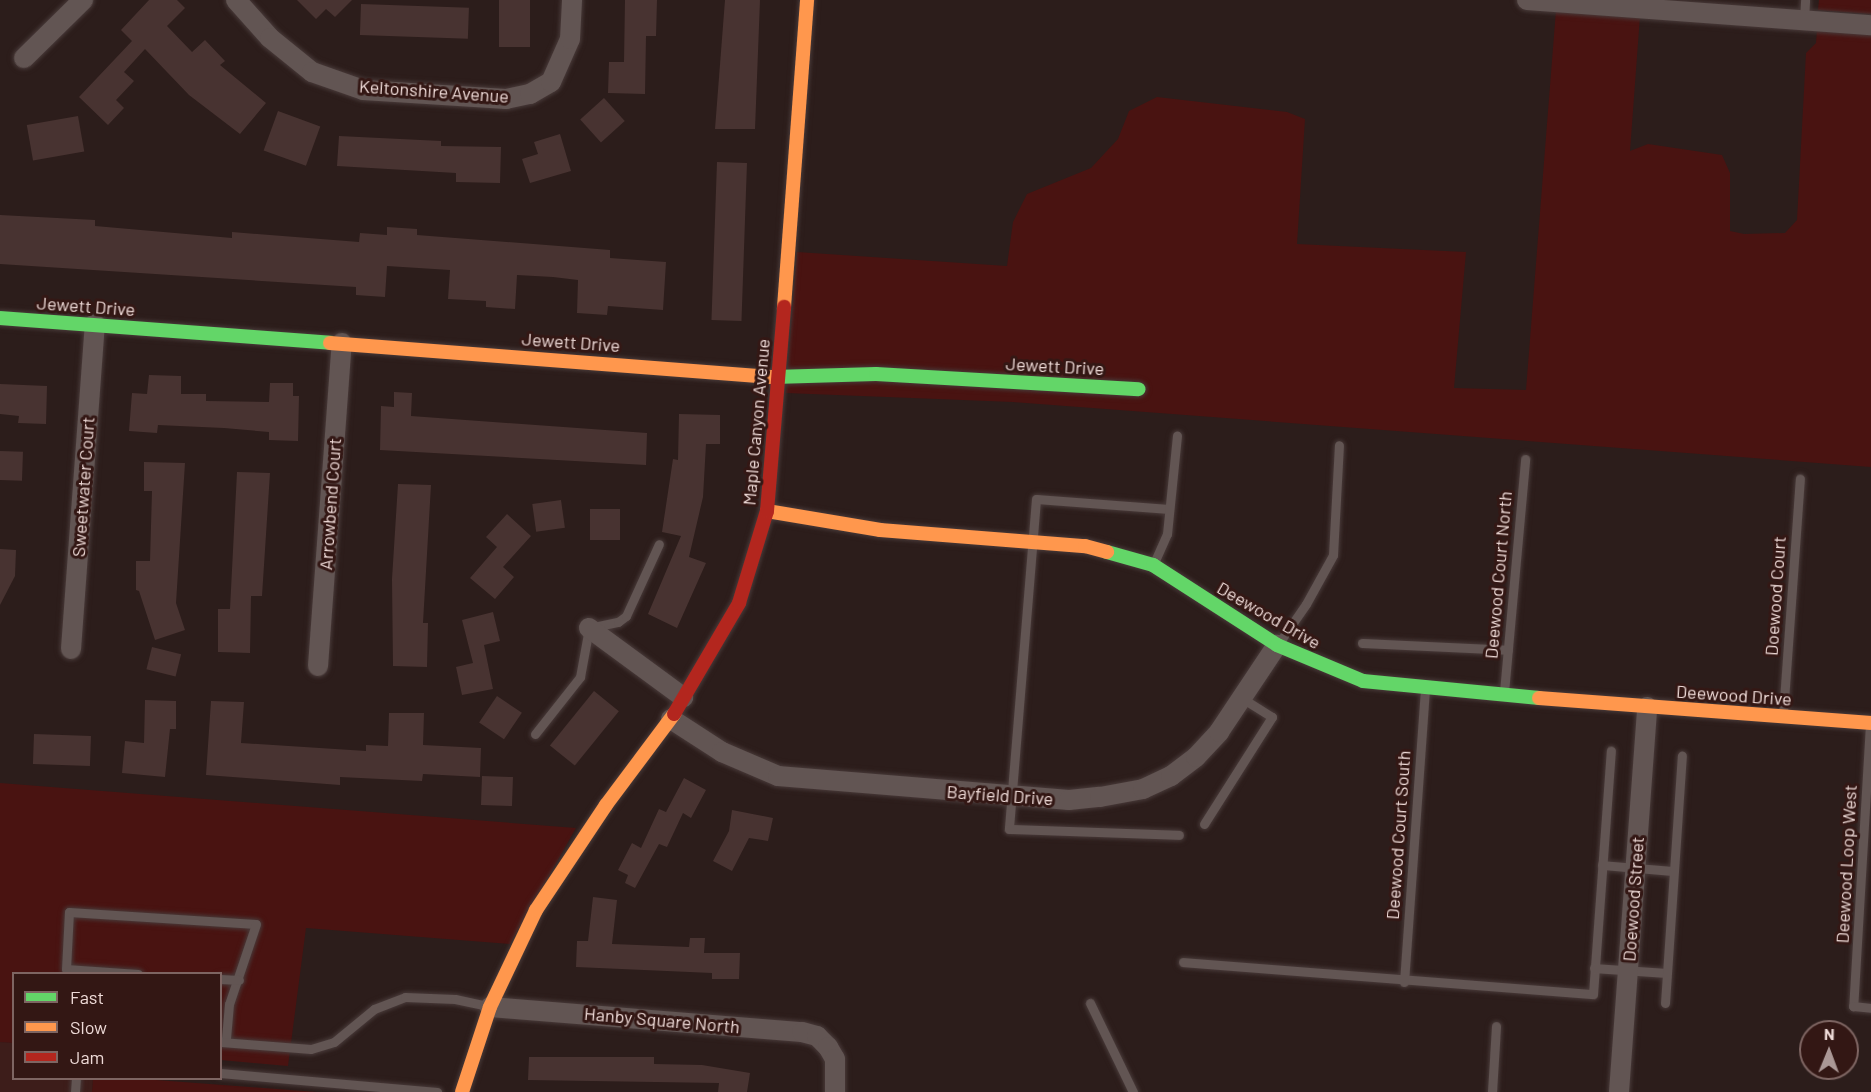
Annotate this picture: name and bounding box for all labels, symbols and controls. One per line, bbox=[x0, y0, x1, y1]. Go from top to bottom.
street label: Keltonshire Avenue bbox=[358, 75, 510, 107]
street label: Jewett Drive bbox=[36, 292, 136, 320]
street label: Jewett Drive bbox=[521, 328, 621, 356]
street label: Maple Canyon Avenue bbox=[738, 338, 774, 506]
street label: Jewett Drive bbox=[1005, 353, 1105, 379]
street label: Sweetwater Court bbox=[67, 416, 99, 558]
street label: Arrowbend Court bbox=[315, 437, 345, 571]
street label: Deewood Court North bbox=[1480, 490, 1516, 660]
street label: Doewood Court bbox=[1760, 536, 1790, 656]
street label: Deewood Drive bbox=[1213, 577, 1325, 653]
street label: Deewood Drive bbox=[1675, 680, 1793, 710]
street label: Deewood Court South bbox=[1381, 750, 1415, 920]
street label: Bayfield Drive bbox=[946, 780, 1054, 810]
street label: Deewood Loop West bbox=[1831, 784, 1861, 944]
street label: Doewood Street bbox=[1618, 836, 1648, 962]
legend bbox=[12, 972, 222, 1080]
text: Fast bbox=[70, 986, 104, 1008]
street label: Hanby Square North bbox=[583, 1002, 741, 1038]
text: Slow bbox=[70, 1016, 107, 1038]
north arrow bbox=[1799, 1020, 1859, 1080]
text: N bbox=[1824, 1024, 1835, 1043]
text: Jam bbox=[70, 1046, 104, 1068]

